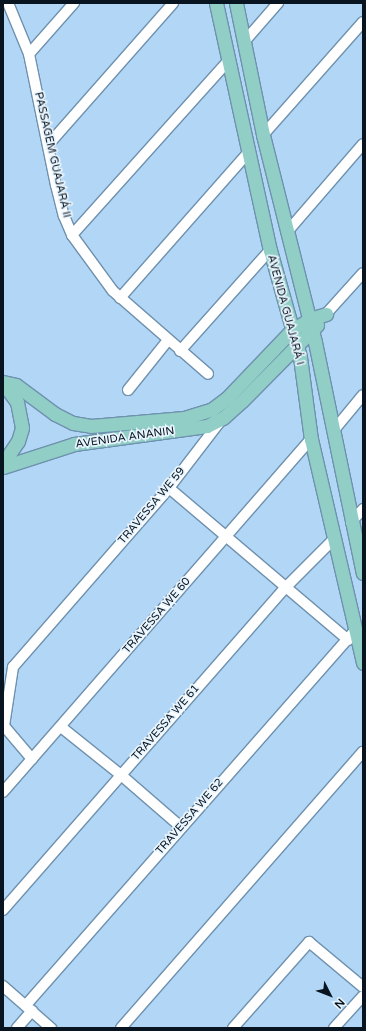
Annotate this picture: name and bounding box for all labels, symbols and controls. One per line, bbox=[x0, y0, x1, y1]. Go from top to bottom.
street label: PASSAGEM GUAJARÁ II bbox=[31, 91, 73, 219]
street label: AVENIDA GUAJARÁ I bbox=[264, 253, 306, 367]
street label: AVENIDA ANANIN bbox=[75, 425, 175, 451]
street label: TRAVESSA WE 59 bbox=[116, 465, 188, 547]
street label: TRAVESSA WE 60 bbox=[120, 575, 194, 657]
street label: TRAVESSA WE 61 bbox=[129, 682, 203, 764]
street label: TRAVESSA WE 62 bbox=[153, 776, 227, 858]
north arrow bbox=[310, 975, 350, 1015]
text: N bbox=[332, 996, 347, 1011]

